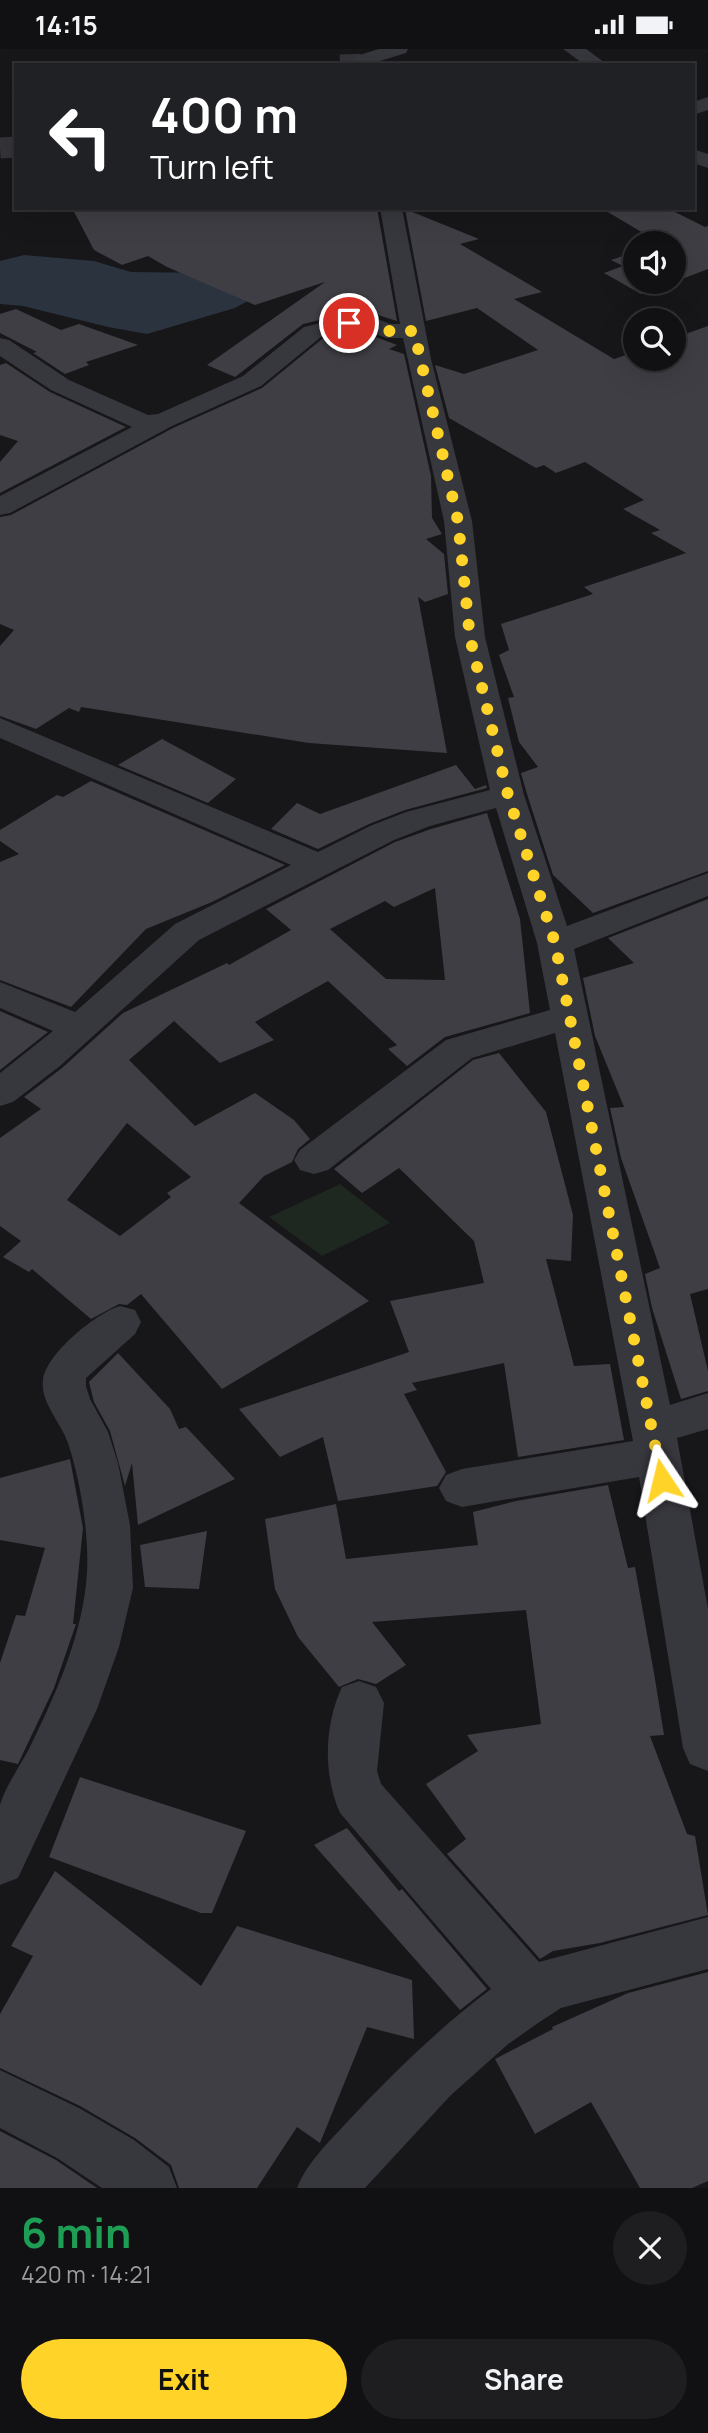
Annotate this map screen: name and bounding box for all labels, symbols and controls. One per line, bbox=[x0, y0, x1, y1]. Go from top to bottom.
text: 14:15 bbox=[35, 7, 98, 43]
text: 400 m bbox=[150, 81, 298, 148]
icon: left bbox=[35, 91, 126, 182]
text: Turn left bbox=[150, 145, 274, 189]
map controls bbox=[623, 231, 686, 371]
button: sound bbox=[623, 231, 686, 294]
pin bbox=[319, 293, 379, 353]
icon: arrive bbox=[330, 304, 368, 342]
button: search bbox=[623, 308, 686, 371]
position arrow bbox=[625, 1443, 699, 1517]
text: 6 min bbox=[21, 2203, 131, 2261]
button: close bbox=[613, 2211, 687, 2285]
text: 420 m · 14:21 bbox=[21, 2258, 152, 2290]
button: Exit bbox=[21, 2339, 347, 2419]
button: Share bbox=[361, 2339, 687, 2419]

